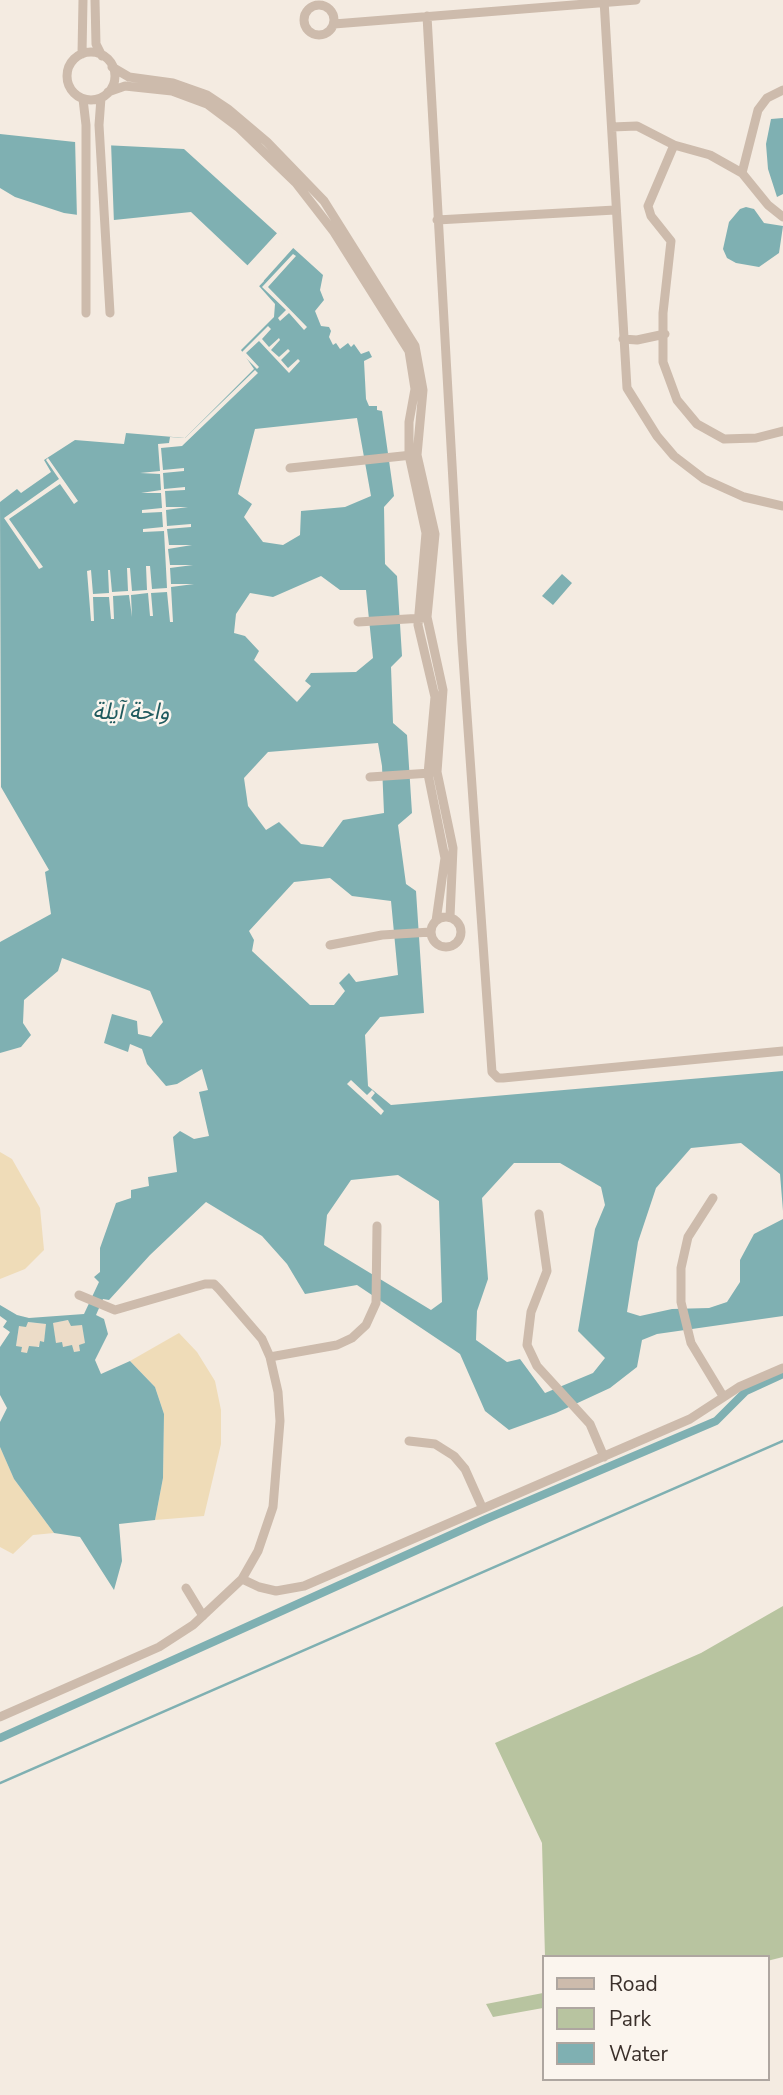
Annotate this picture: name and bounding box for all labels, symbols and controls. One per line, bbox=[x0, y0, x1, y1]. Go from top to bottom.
water label: واحة آيلة bbox=[93, 699, 169, 727]
legend bbox=[542, 1955, 769, 2081]
text: Road bbox=[609, 1970, 658, 1998]
text: Park bbox=[609, 2005, 651, 2033]
text: Water bbox=[609, 2040, 668, 2068]

